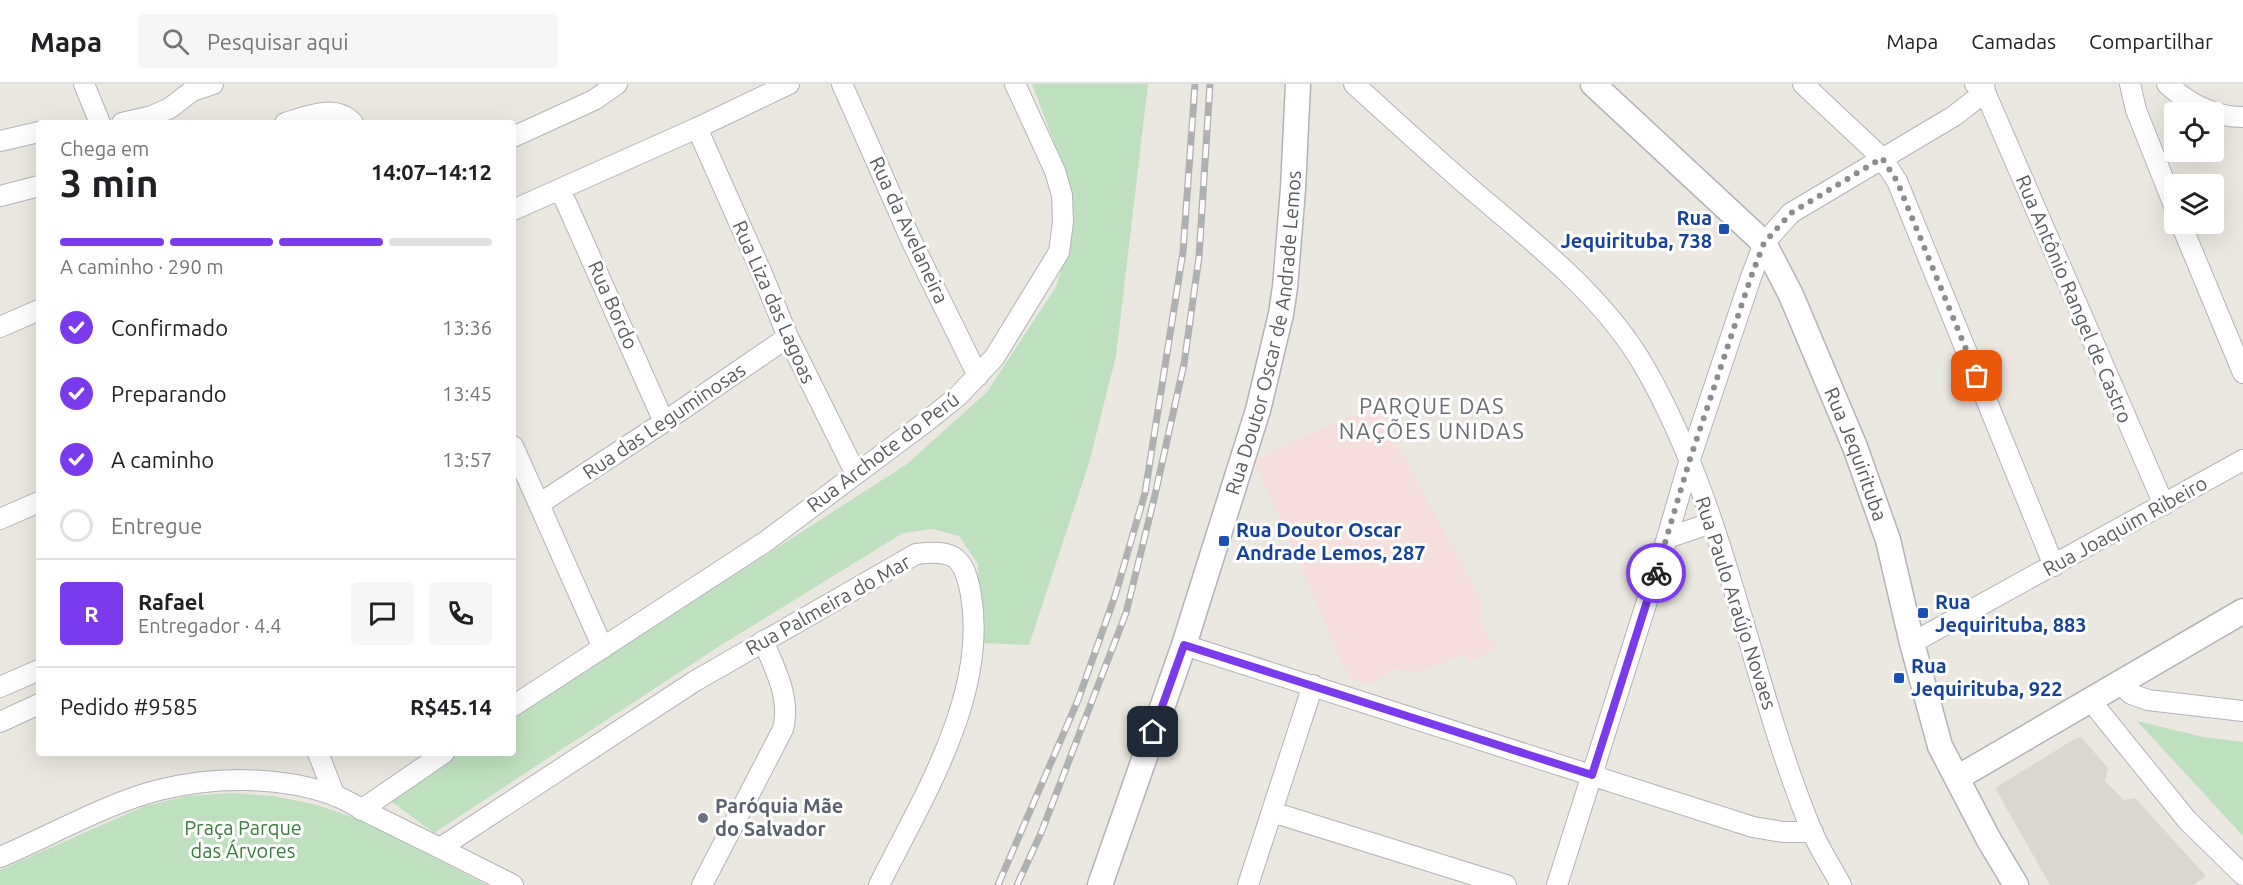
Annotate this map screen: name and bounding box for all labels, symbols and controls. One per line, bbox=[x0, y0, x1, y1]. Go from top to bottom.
search box bbox=[138, 14, 558, 68]
icon: search bbox=[159, 25, 192, 58]
text: Mapa bbox=[30, 26, 102, 57]
text: Pesquisar aqui bbox=[207, 29, 349, 54]
text: Mapa bbox=[1886, 29, 1938, 53]
text: Camadas bbox=[1971, 29, 2056, 53]
text: Compartilhar bbox=[2089, 29, 2213, 53]
map controls bbox=[2164, 102, 2224, 234]
button: locate bbox=[2164, 102, 2224, 162]
text: Chega em bbox=[60, 137, 149, 160]
street label: Rua da Avelaneira bbox=[865, 153, 954, 307]
text: 14:07–14:12 bbox=[371, 159, 492, 184]
text: 3 min bbox=[60, 161, 159, 204]
street label: Rua Doutor Oscar de Andrade Lemos bbox=[1220, 170, 1305, 497]
street label: Rua Antônio Rangel de Castro bbox=[2012, 171, 2137, 426]
button: layers bbox=[2164, 174, 2224, 234]
place label: Rua Jequirituba, 738 bbox=[1560, 206, 1712, 252]
street label: Rua Liza das Lagoas bbox=[728, 217, 821, 387]
marker: Rua Jequirituba, 738 bbox=[1717, 222, 1731, 236]
text: A caminho · 290 m bbox=[60, 255, 224, 278]
street label: Rua Bordo bbox=[584, 257, 643, 352]
icon: check bbox=[60, 311, 93, 344]
text: Confirmado bbox=[111, 315, 228, 340]
text: 13:36 bbox=[442, 316, 492, 339]
pin bbox=[1951, 350, 2002, 401]
street label: Rua das Leguminosas bbox=[578, 358, 749, 484]
icon: bag bbox=[1960, 359, 1993, 392]
icon: check bbox=[60, 377, 93, 410]
text: Preparando bbox=[111, 381, 227, 406]
text: 13:45 bbox=[442, 382, 492, 405]
street label: Rua Jequirituba bbox=[1820, 384, 1892, 524]
street label: Rua Archote do Perú bbox=[802, 387, 963, 516]
district label: PARQUE DAS NAÇÕES UNIDAS bbox=[1339, 393, 1525, 443]
icon: check bbox=[60, 443, 93, 476]
text: A caminho bbox=[111, 447, 214, 472]
text: 13:57 bbox=[442, 448, 492, 471]
street label: Rua Joaquim Ribeiro bbox=[2038, 471, 2211, 580]
street label: Rua Paulo Araújo Novaes bbox=[1691, 493, 1782, 712]
text: Entregue bbox=[111, 513, 202, 538]
place label: Rua Doutor Oscar Andrade Lemos, 287 bbox=[1236, 518, 1426, 564]
marker: Rua Doutor Oscar Andrade Lemos, 287 bbox=[1217, 534, 1231, 548]
courier bbox=[1626, 543, 1686, 603]
street label: Rua Palmeira do Mar bbox=[741, 549, 915, 659]
icon: bike bbox=[1640, 557, 1673, 590]
button: chat bbox=[351, 582, 414, 645]
button: phone bbox=[429, 582, 492, 645]
text: Rafael bbox=[138, 589, 204, 614]
place label: Rua Jequirituba, 883 bbox=[1935, 590, 2087, 636]
text: R bbox=[84, 601, 99, 626]
marker: Rua Jequirituba, 883 bbox=[1916, 606, 1930, 620]
text: Entregador · 4.4 bbox=[138, 614, 281, 637]
place label: Rua Jequirituba, 922 bbox=[1911, 654, 2063, 700]
marker: Rua Jequirituba, 922 bbox=[1892, 671, 1906, 685]
text: Pedido #9585 bbox=[60, 694, 198, 719]
text: R$45.14 bbox=[410, 694, 492, 719]
pin bbox=[1127, 706, 1178, 757]
icon: home bbox=[1136, 715, 1169, 748]
place label: Paróquia Mãe do Salvador bbox=[715, 794, 843, 840]
marker: Paróquia Mãe do Salvador bbox=[696, 811, 710, 825]
park label: Praça Parque das Árvores bbox=[184, 816, 302, 862]

